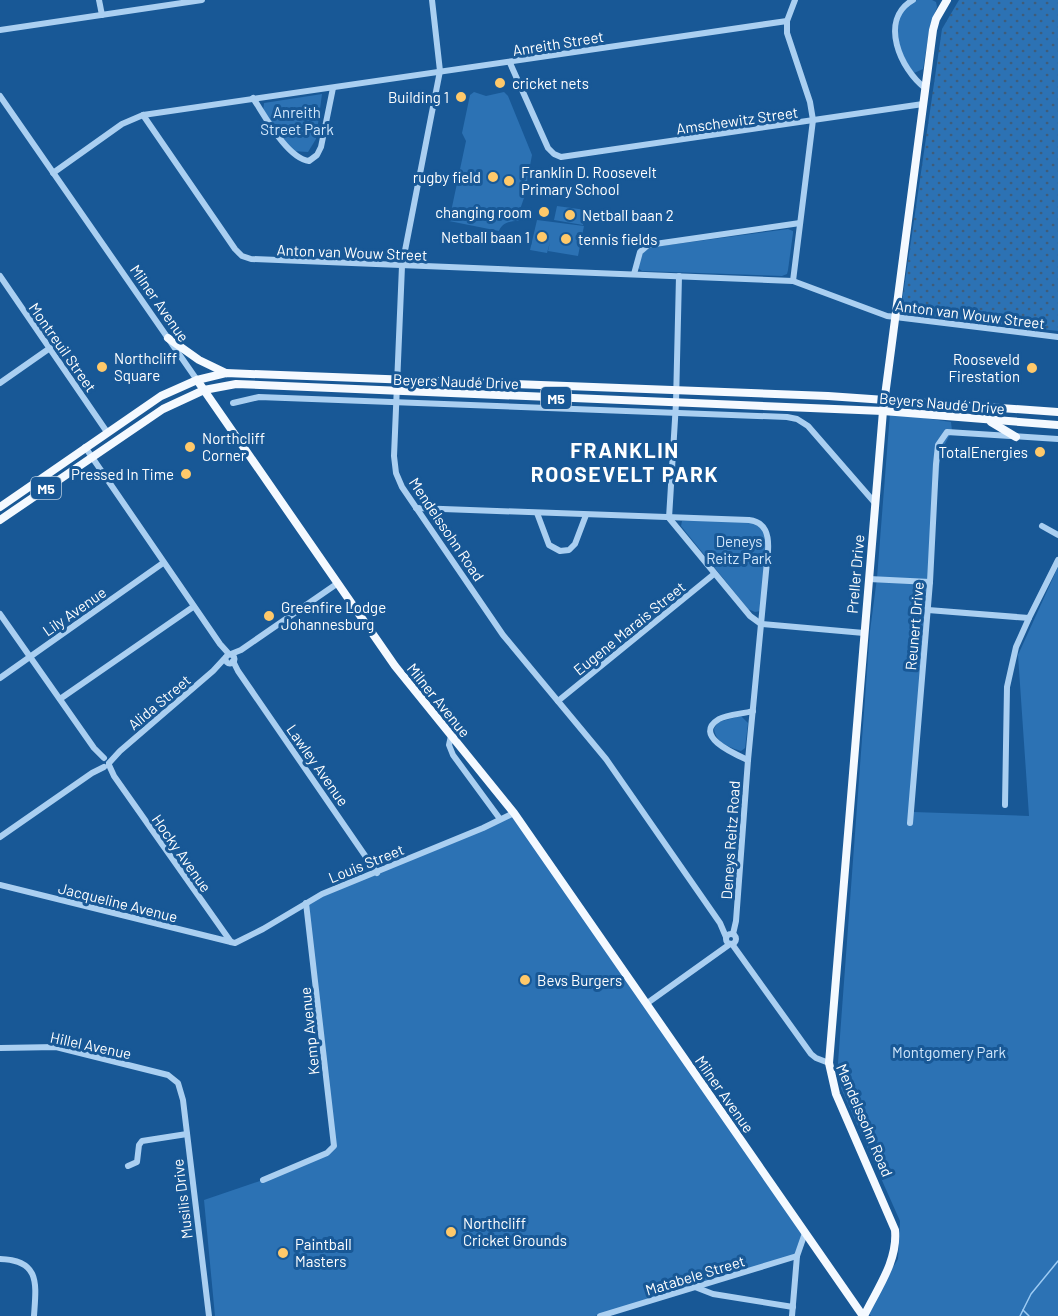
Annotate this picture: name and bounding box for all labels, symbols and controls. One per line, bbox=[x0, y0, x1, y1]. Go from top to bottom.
street label: Anreith Street bbox=[511, 27, 605, 59]
place label: cricket nets bbox=[512, 74, 589, 92]
marker: cricket nets bbox=[493, 76, 507, 90]
place label: Building 1 bbox=[388, 88, 449, 106]
marker: Building 1 bbox=[454, 90, 468, 104]
park label: Anreith Street Park bbox=[260, 103, 334, 138]
street label: Amschewitz Street bbox=[675, 103, 799, 137]
place label: Franklin D. Roosevelt Primary School bbox=[521, 163, 657, 198]
place label: rugby field bbox=[413, 168, 481, 186]
marker: rugby field bbox=[486, 170, 500, 184]
marker: Franklin D. Roosevelt Primary School bbox=[502, 174, 516, 188]
place label: changing room bbox=[435, 203, 532, 221]
marker: changing room bbox=[537, 205, 551, 219]
place label: Netball baan 2 bbox=[582, 206, 674, 224]
marker: Netball baan 2 bbox=[563, 208, 577, 222]
place label: Netball baan 1 bbox=[441, 228, 530, 246]
marker: Netball baan 1 bbox=[535, 230, 549, 244]
place label: tennis fields bbox=[578, 230, 657, 248]
marker: tennis fields bbox=[559, 232, 573, 246]
street label: Anton van Wouw Street bbox=[276, 240, 428, 264]
street label: Milner Avenue bbox=[127, 261, 193, 345]
street label: Anton van Wouw Street bbox=[894, 296, 1046, 332]
street label: Montreuil Street bbox=[25, 299, 101, 395]
place label: Northcliff Square bbox=[114, 349, 177, 384]
place label: Rooseveld Firestation bbox=[949, 350, 1020, 385]
marker: Northcliff Square bbox=[95, 360, 109, 374]
marker: Rooseveld Firestation bbox=[1025, 361, 1039, 375]
street label: Beyers Naudé Drive bbox=[393, 370, 519, 392]
road number: M5 bbox=[541, 387, 571, 409]
street label: Beyers Naudé Drive bbox=[878, 389, 1006, 417]
place label: Northcliff Corner bbox=[202, 429, 265, 464]
district label: FRANKLIN ROOSEVELT PARK bbox=[531, 437, 719, 486]
marker: Northcliff Corner bbox=[183, 440, 197, 454]
place label: TotalEnergies bbox=[939, 443, 1028, 461]
marker: TotalEnergies bbox=[1033, 445, 1047, 459]
place label: Pressed In Time bbox=[71, 465, 174, 483]
marker: Pressed In Time bbox=[179, 467, 193, 481]
street label: Mendelssohn Road bbox=[406, 474, 488, 584]
road number: M5 bbox=[31, 477, 61, 499]
park label: Deneys Reitz Park bbox=[706, 532, 772, 567]
street label: Preller Drive bbox=[843, 534, 867, 614]
street label: Eugene Marais Street bbox=[569, 577, 689, 679]
street label: Reunert Drive bbox=[901, 581, 927, 671]
street label: Lily Avenue bbox=[39, 583, 109, 639]
place label: Greenfire Lodge Johannesburg bbox=[281, 598, 386, 633]
marker: Greenfire Lodge Johannesburg bbox=[262, 609, 276, 623]
street label: Milner Avenue bbox=[404, 659, 474, 741]
street label: Alida Street bbox=[124, 671, 194, 733]
street label: Lawley Avenue bbox=[283, 721, 353, 809]
street label: Deneys Reitz Road bbox=[717, 780, 743, 900]
street label: Hocky Avenue bbox=[149, 811, 215, 895]
street label: Louis Street bbox=[326, 840, 406, 886]
street label: Jacqueline Avenue bbox=[56, 878, 180, 926]
place label: Bevs Burgers bbox=[537, 971, 622, 989]
marker: Bevs Burgers bbox=[518, 973, 532, 987]
street label: Kemp Avenue bbox=[295, 986, 323, 1076]
street label: Hillel Avenue bbox=[49, 1028, 133, 1062]
park label: Montgomery Park bbox=[892, 1043, 1007, 1061]
street label: Milner Avenue bbox=[692, 1052, 758, 1136]
street label: Mendelssohn Road bbox=[833, 1061, 897, 1179]
street label: Musilis Drive bbox=[168, 1158, 196, 1240]
place label: Northcliff Cricket Grounds bbox=[463, 1214, 567, 1249]
marker: Northcliff Cricket Grounds bbox=[444, 1225, 458, 1239]
place label: Paintball Masters bbox=[295, 1235, 352, 1270]
marker: Paintball Masters bbox=[276, 1246, 290, 1260]
street label: Matabele Street bbox=[643, 1251, 747, 1299]

